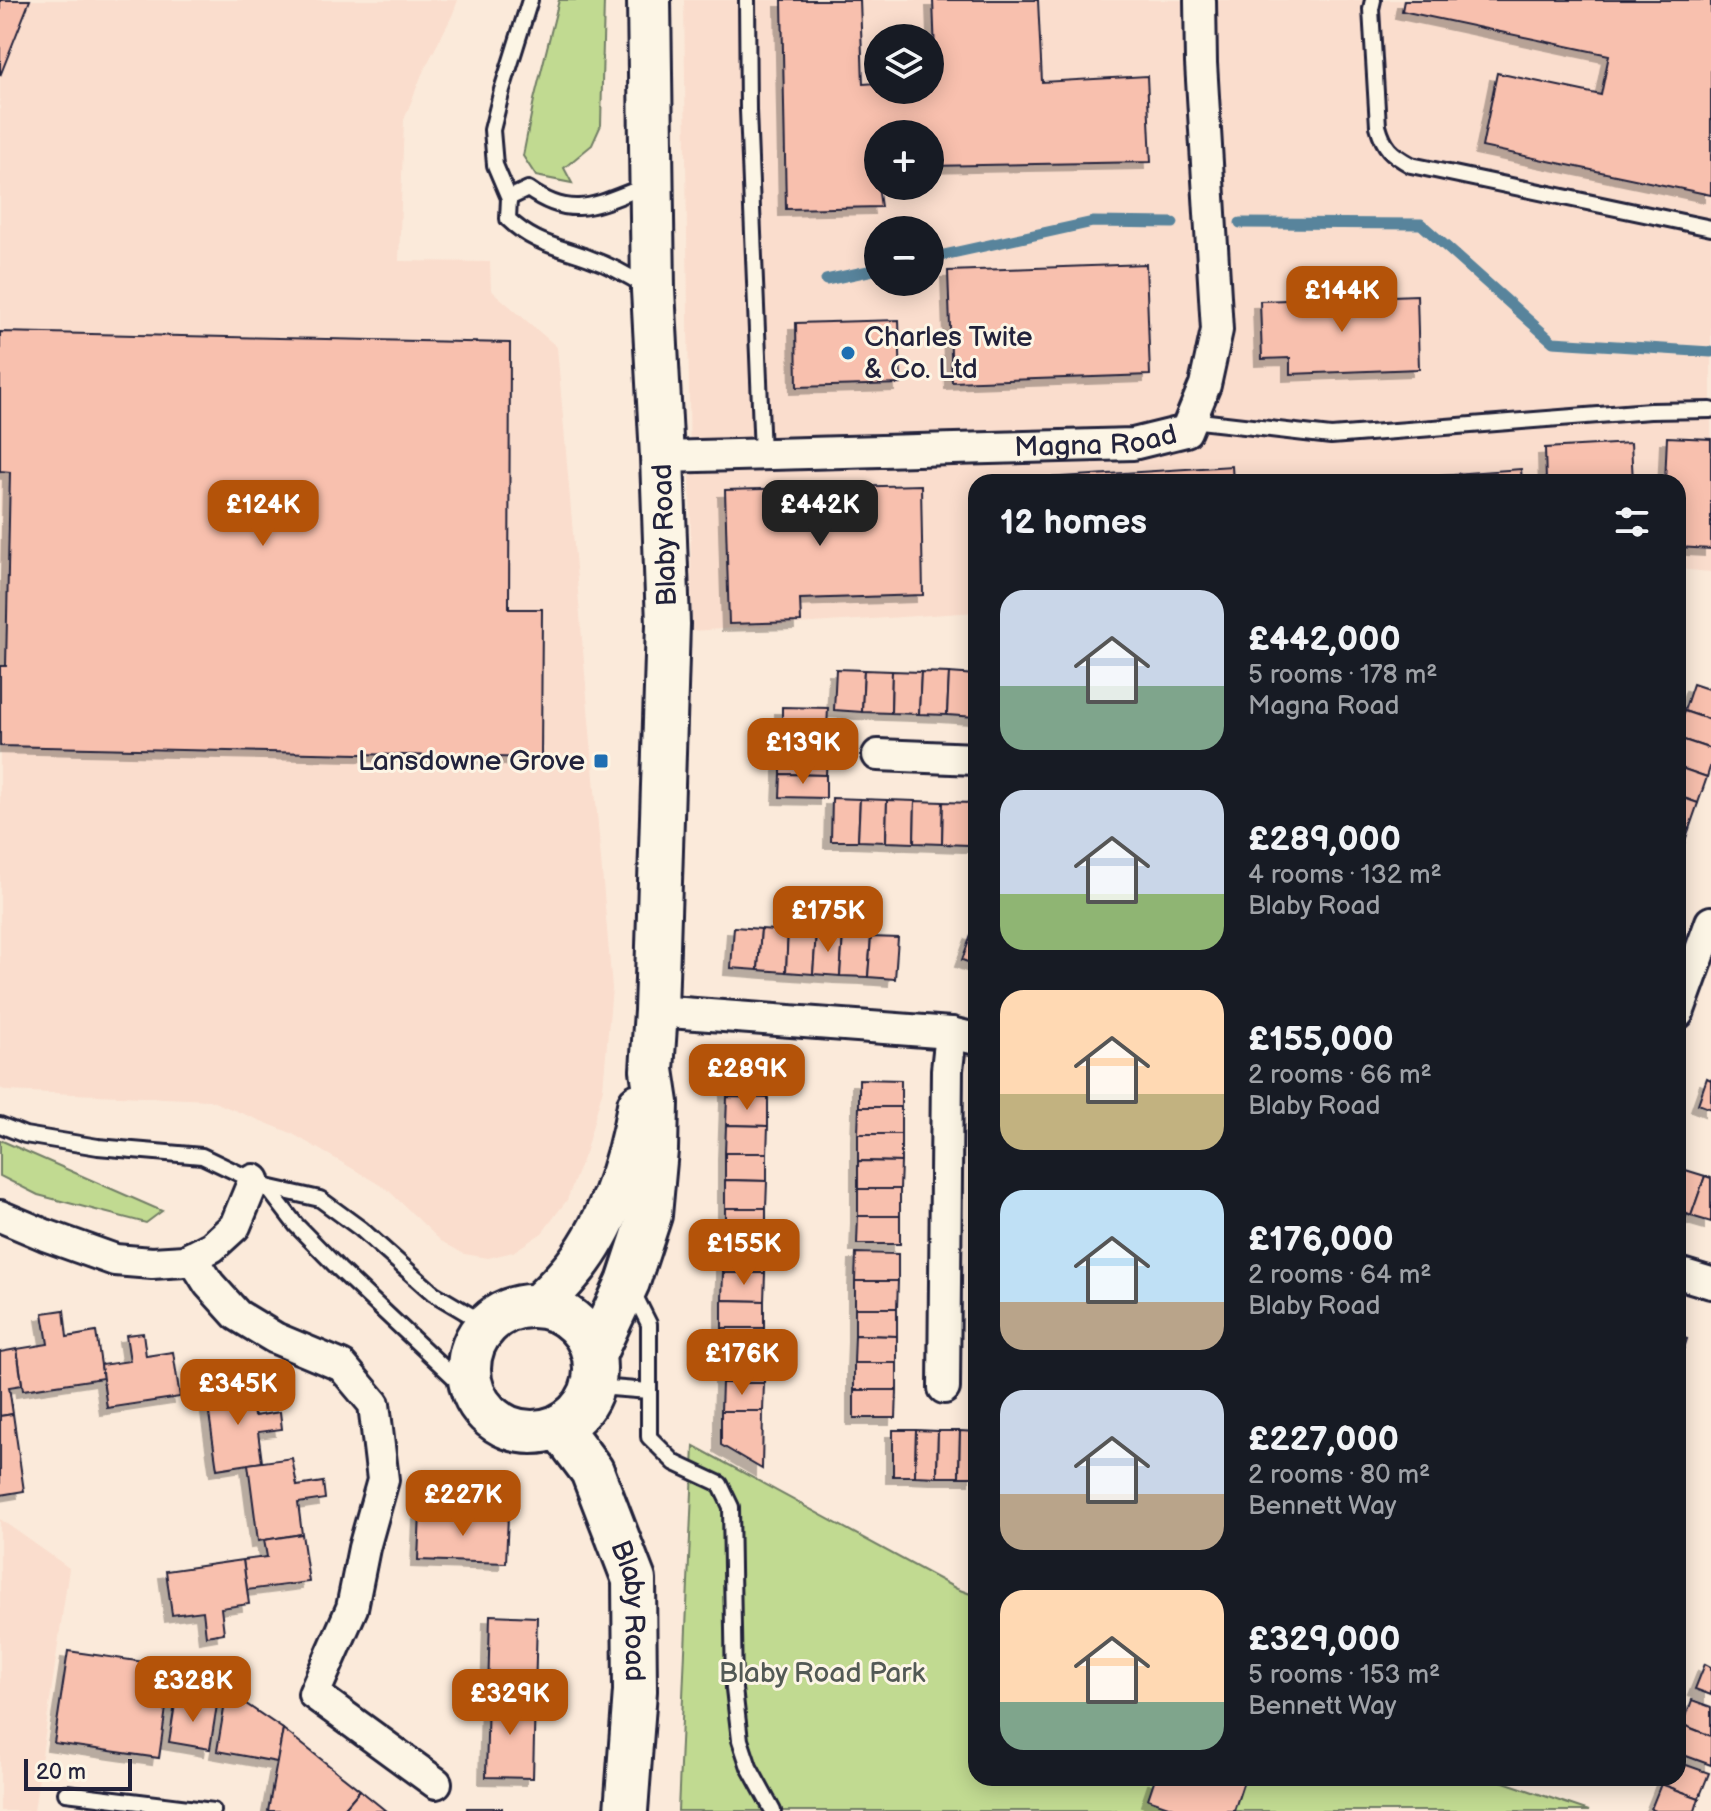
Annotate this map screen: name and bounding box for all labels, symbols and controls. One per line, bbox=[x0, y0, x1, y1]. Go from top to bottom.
map controls bbox=[864, 24, 944, 296]
button: layers bbox=[864, 24, 944, 104]
button: + bbox=[864, 120, 944, 200]
button: − bbox=[864, 216, 944, 296]
pin: £144K bbox=[1286, 266, 1398, 334]
text: £144K bbox=[1304, 276, 1380, 307]
place label: Charles Twite & Co. Ltd bbox=[864, 321, 1033, 386]
marker: Charles Twite & Co. Ltd bbox=[839, 344, 857, 362]
street label: Magna Road bbox=[1014, 417, 1180, 464]
street label: Blaby Road bbox=[646, 463, 684, 607]
pin: £124K bbox=[207, 480, 319, 548]
pin: £442K bbox=[764, 480, 876, 548]
text: £124K bbox=[226, 490, 300, 521]
text: £442K bbox=[780, 490, 860, 521]
icon: filters bbox=[1610, 500, 1654, 544]
text: 12 homes bbox=[1000, 502, 1147, 543]
text: £442,000 bbox=[1248, 619, 1401, 660]
icon: home bbox=[1064, 622, 1160, 718]
text: 5 rooms · 178 m² bbox=[1248, 660, 1437, 691]
text: Magna Road bbox=[1248, 691, 1399, 722]
pin: £139K bbox=[747, 718, 859, 786]
text: £139K bbox=[765, 728, 841, 759]
place label: Lansdowne Grove bbox=[358, 745, 585, 778]
marker: Lansdowne Grove bbox=[592, 752, 610, 770]
text: £289,000 bbox=[1248, 819, 1401, 860]
icon: home bbox=[1064, 822, 1160, 918]
text: 4 rooms · 132 m² bbox=[1248, 860, 1442, 891]
pin: £175K bbox=[772, 886, 884, 954]
text: Blaby Road bbox=[1248, 891, 1380, 922]
text: £175K bbox=[791, 896, 865, 927]
text: £155,000 bbox=[1248, 1019, 1394, 1060]
icon: home bbox=[1064, 1022, 1160, 1118]
pin: £289K bbox=[691, 1044, 803, 1112]
text: £289K bbox=[707, 1054, 787, 1085]
text: 2 rooms · 66 m² bbox=[1248, 1060, 1432, 1091]
text: Blaby Road bbox=[1248, 1091, 1380, 1122]
pin: £155K bbox=[688, 1219, 800, 1287]
text: £176,000 bbox=[1248, 1219, 1394, 1260]
icon: home bbox=[1064, 1222, 1160, 1318]
text: £155K bbox=[707, 1229, 781, 1260]
text: 2 rooms · 64 m² bbox=[1248, 1260, 1432, 1291]
text: Blaby Road bbox=[1248, 1291, 1380, 1322]
pin: £176K bbox=[686, 1329, 798, 1397]
text: £176K bbox=[705, 1339, 779, 1370]
pin: £345K bbox=[182, 1359, 294, 1427]
text: £345K bbox=[198, 1369, 278, 1400]
text: £227,000 bbox=[1248, 1419, 1399, 1460]
icon: home bbox=[1064, 1422, 1160, 1518]
text: 2 rooms · 80 m² bbox=[1248, 1460, 1430, 1491]
pin: £227K bbox=[407, 1470, 519, 1538]
text: £227K bbox=[424, 1480, 502, 1511]
text: Bennett Way bbox=[1248, 1491, 1397, 1522]
street label: Blaby Road bbox=[604, 1536, 651, 1682]
text: £329,000 bbox=[1248, 1619, 1400, 1660]
icon: home bbox=[1064, 1622, 1160, 1718]
pin: £328K bbox=[137, 1656, 249, 1724]
park label: Blaby Road Park bbox=[719, 1657, 925, 1690]
text: 5 rooms · 153 m² bbox=[1248, 1660, 1440, 1691]
text: £328K bbox=[153, 1666, 233, 1697]
pin: £329K bbox=[454, 1669, 566, 1737]
text: £329K bbox=[470, 1679, 550, 1710]
text: Bennett Way bbox=[1248, 1691, 1397, 1722]
scale bar bbox=[24, 1755, 132, 1791]
text: 20 m bbox=[36, 1759, 86, 1786]

